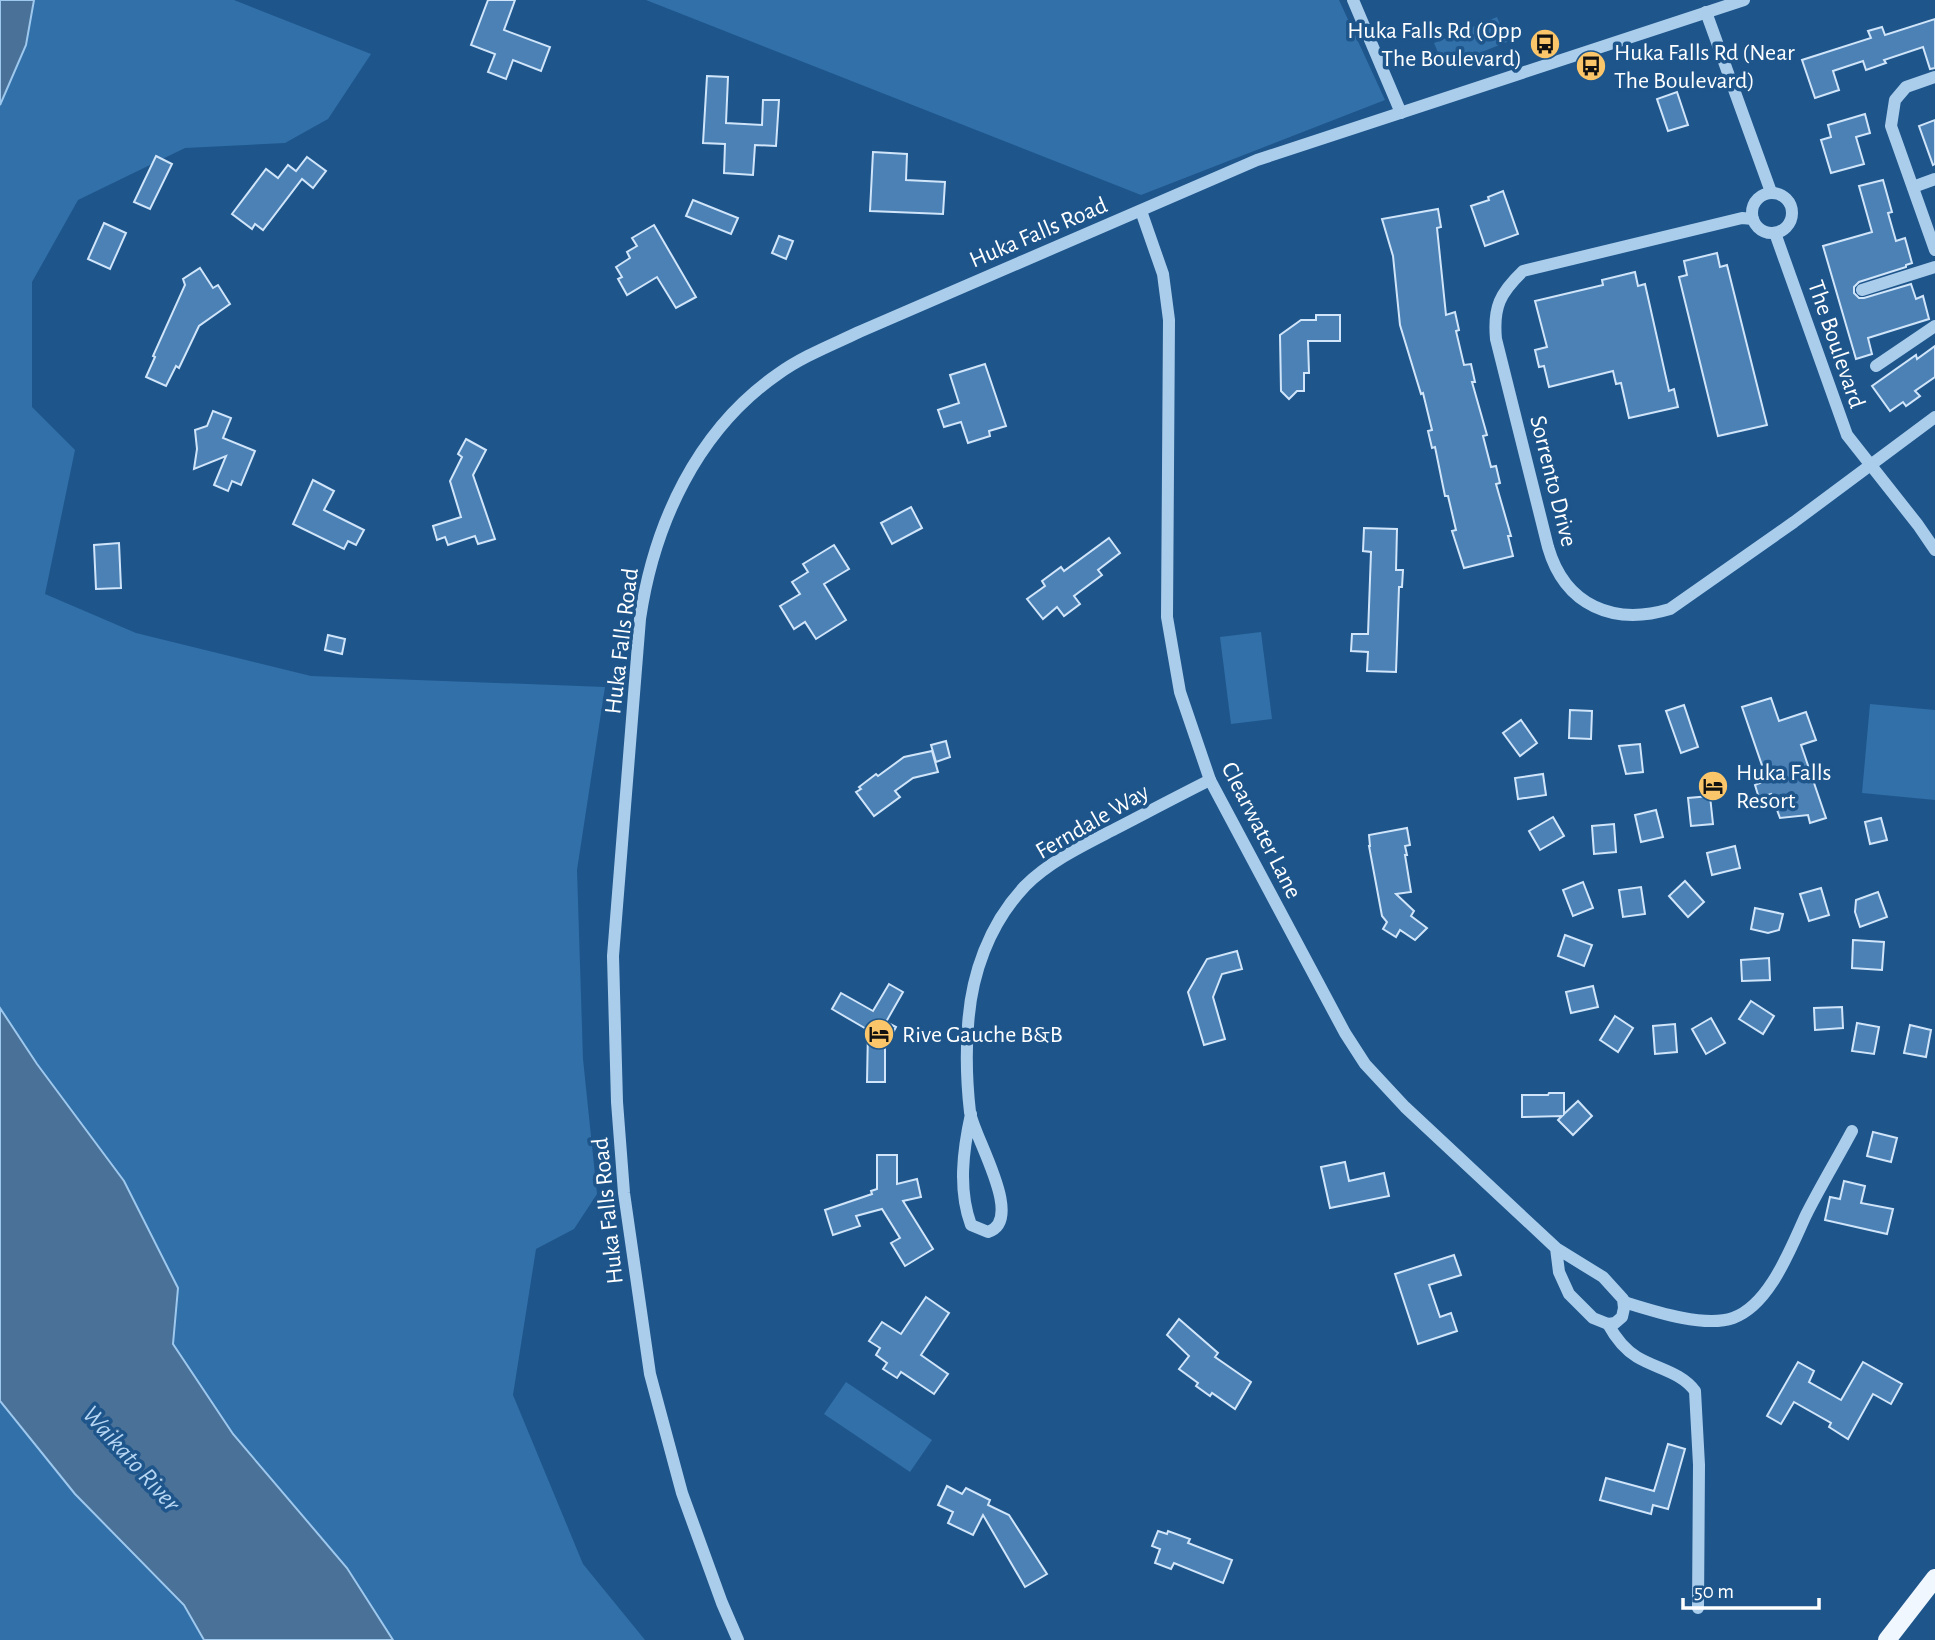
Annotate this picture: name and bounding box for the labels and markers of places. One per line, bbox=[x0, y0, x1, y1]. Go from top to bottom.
place label: Huka Falls Rd (Opp The Boulevard) bbox=[1347, 19, 1522, 71]
bus stop icon: Huka Falls Rd (Opp The Boulevard) bbox=[1528, 27, 1562, 61]
place label: Huka Falls Rd (Near The Boulevard) bbox=[1614, 41, 1795, 93]
bus stop icon: Huka Falls Rd (Near The Boulevard) bbox=[1574, 49, 1608, 83]
place label: Huka Falls Resort bbox=[1736, 761, 1831, 813]
hotel icon: Huka Falls Resort bbox=[1696, 769, 1730, 803]
hotel icon: Rive Gauche B&B bbox=[862, 1017, 896, 1051]
place label: Rive Gauche B&B bbox=[902, 1023, 1063, 1047]

